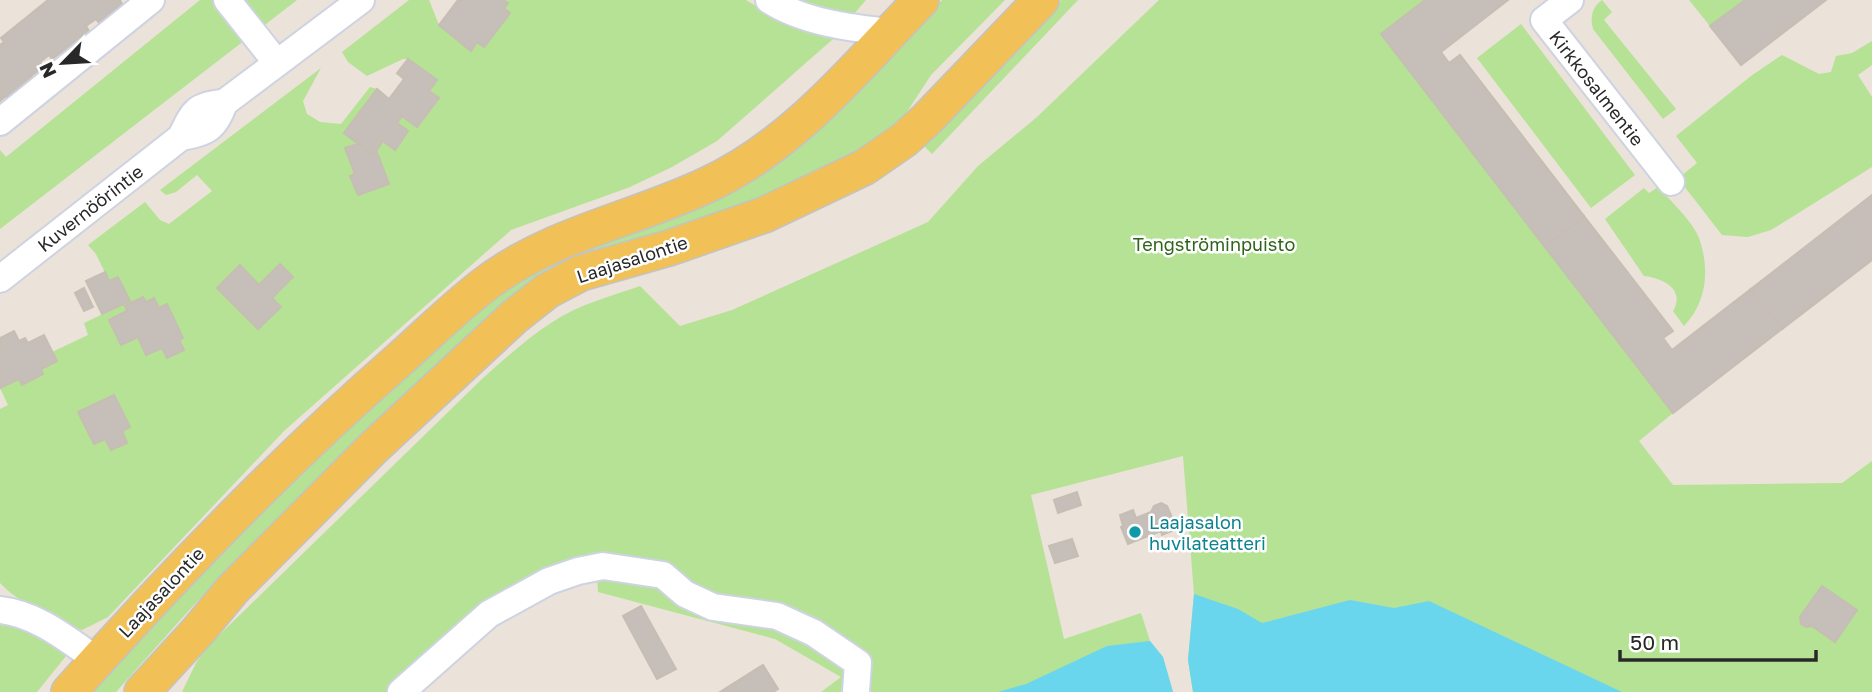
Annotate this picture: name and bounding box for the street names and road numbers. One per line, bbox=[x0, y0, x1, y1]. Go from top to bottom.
street label: Kirkkosalmentie bbox=[1545, 26, 1649, 150]
street label: Kuvernöörintie bbox=[33, 160, 147, 256]
street label: Laajasalontie bbox=[574, 231, 690, 287]
street label: Laajasalontie bbox=[114, 542, 208, 642]

